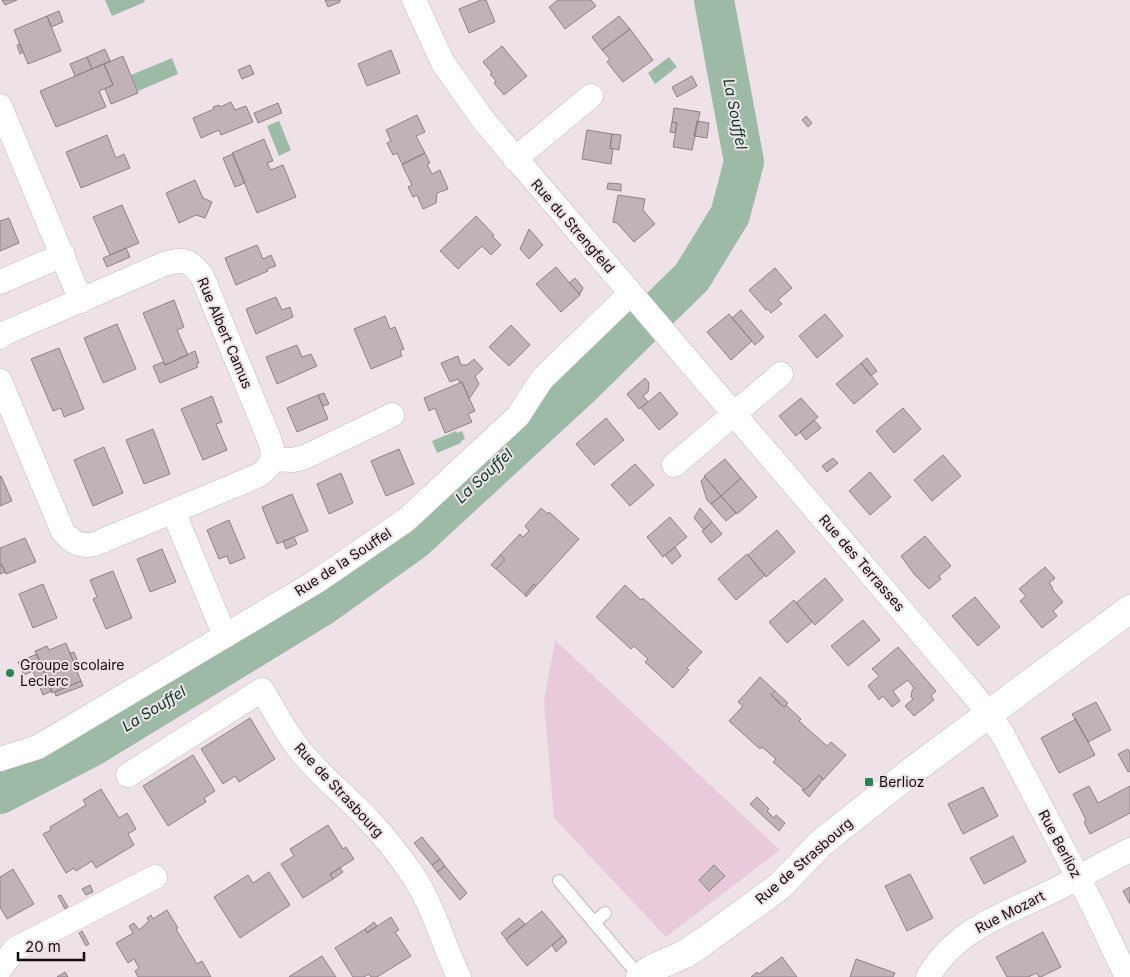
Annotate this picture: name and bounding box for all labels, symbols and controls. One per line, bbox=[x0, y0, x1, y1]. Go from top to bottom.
water label: La Souffel bbox=[719, 77, 752, 151]
street label: Rue du Strengfeld bbox=[528, 175, 619, 276]
street label: Rue Albert Camus bbox=[194, 275, 257, 391]
water label: La Souffel bbox=[451, 444, 517, 507]
street label: Rue des Terrasses bbox=[816, 511, 909, 614]
street label: Rue de la Souffel bbox=[291, 524, 394, 599]
place label: Groupe scolaire Leclerc bbox=[20, 656, 124, 689]
marker: Groupe scolaire Leclerc bbox=[4, 667, 16, 679]
water label: La Souffel bbox=[118, 681, 190, 736]
street label: Rue de Strasbourg bbox=[291, 739, 388, 840]
place label: Berlioz bbox=[879, 773, 925, 790]
marker: Berlioz bbox=[863, 776, 875, 788]
street label: Rue Berlioz bbox=[1035, 807, 1086, 881]
street label: Rue de Strasbourg bbox=[752, 814, 856, 907]
street label: Rue Mozart bbox=[972, 887, 1048, 936]
scale bar bbox=[18, 930, 84, 962]
text: 20 m bbox=[25, 937, 61, 956]

